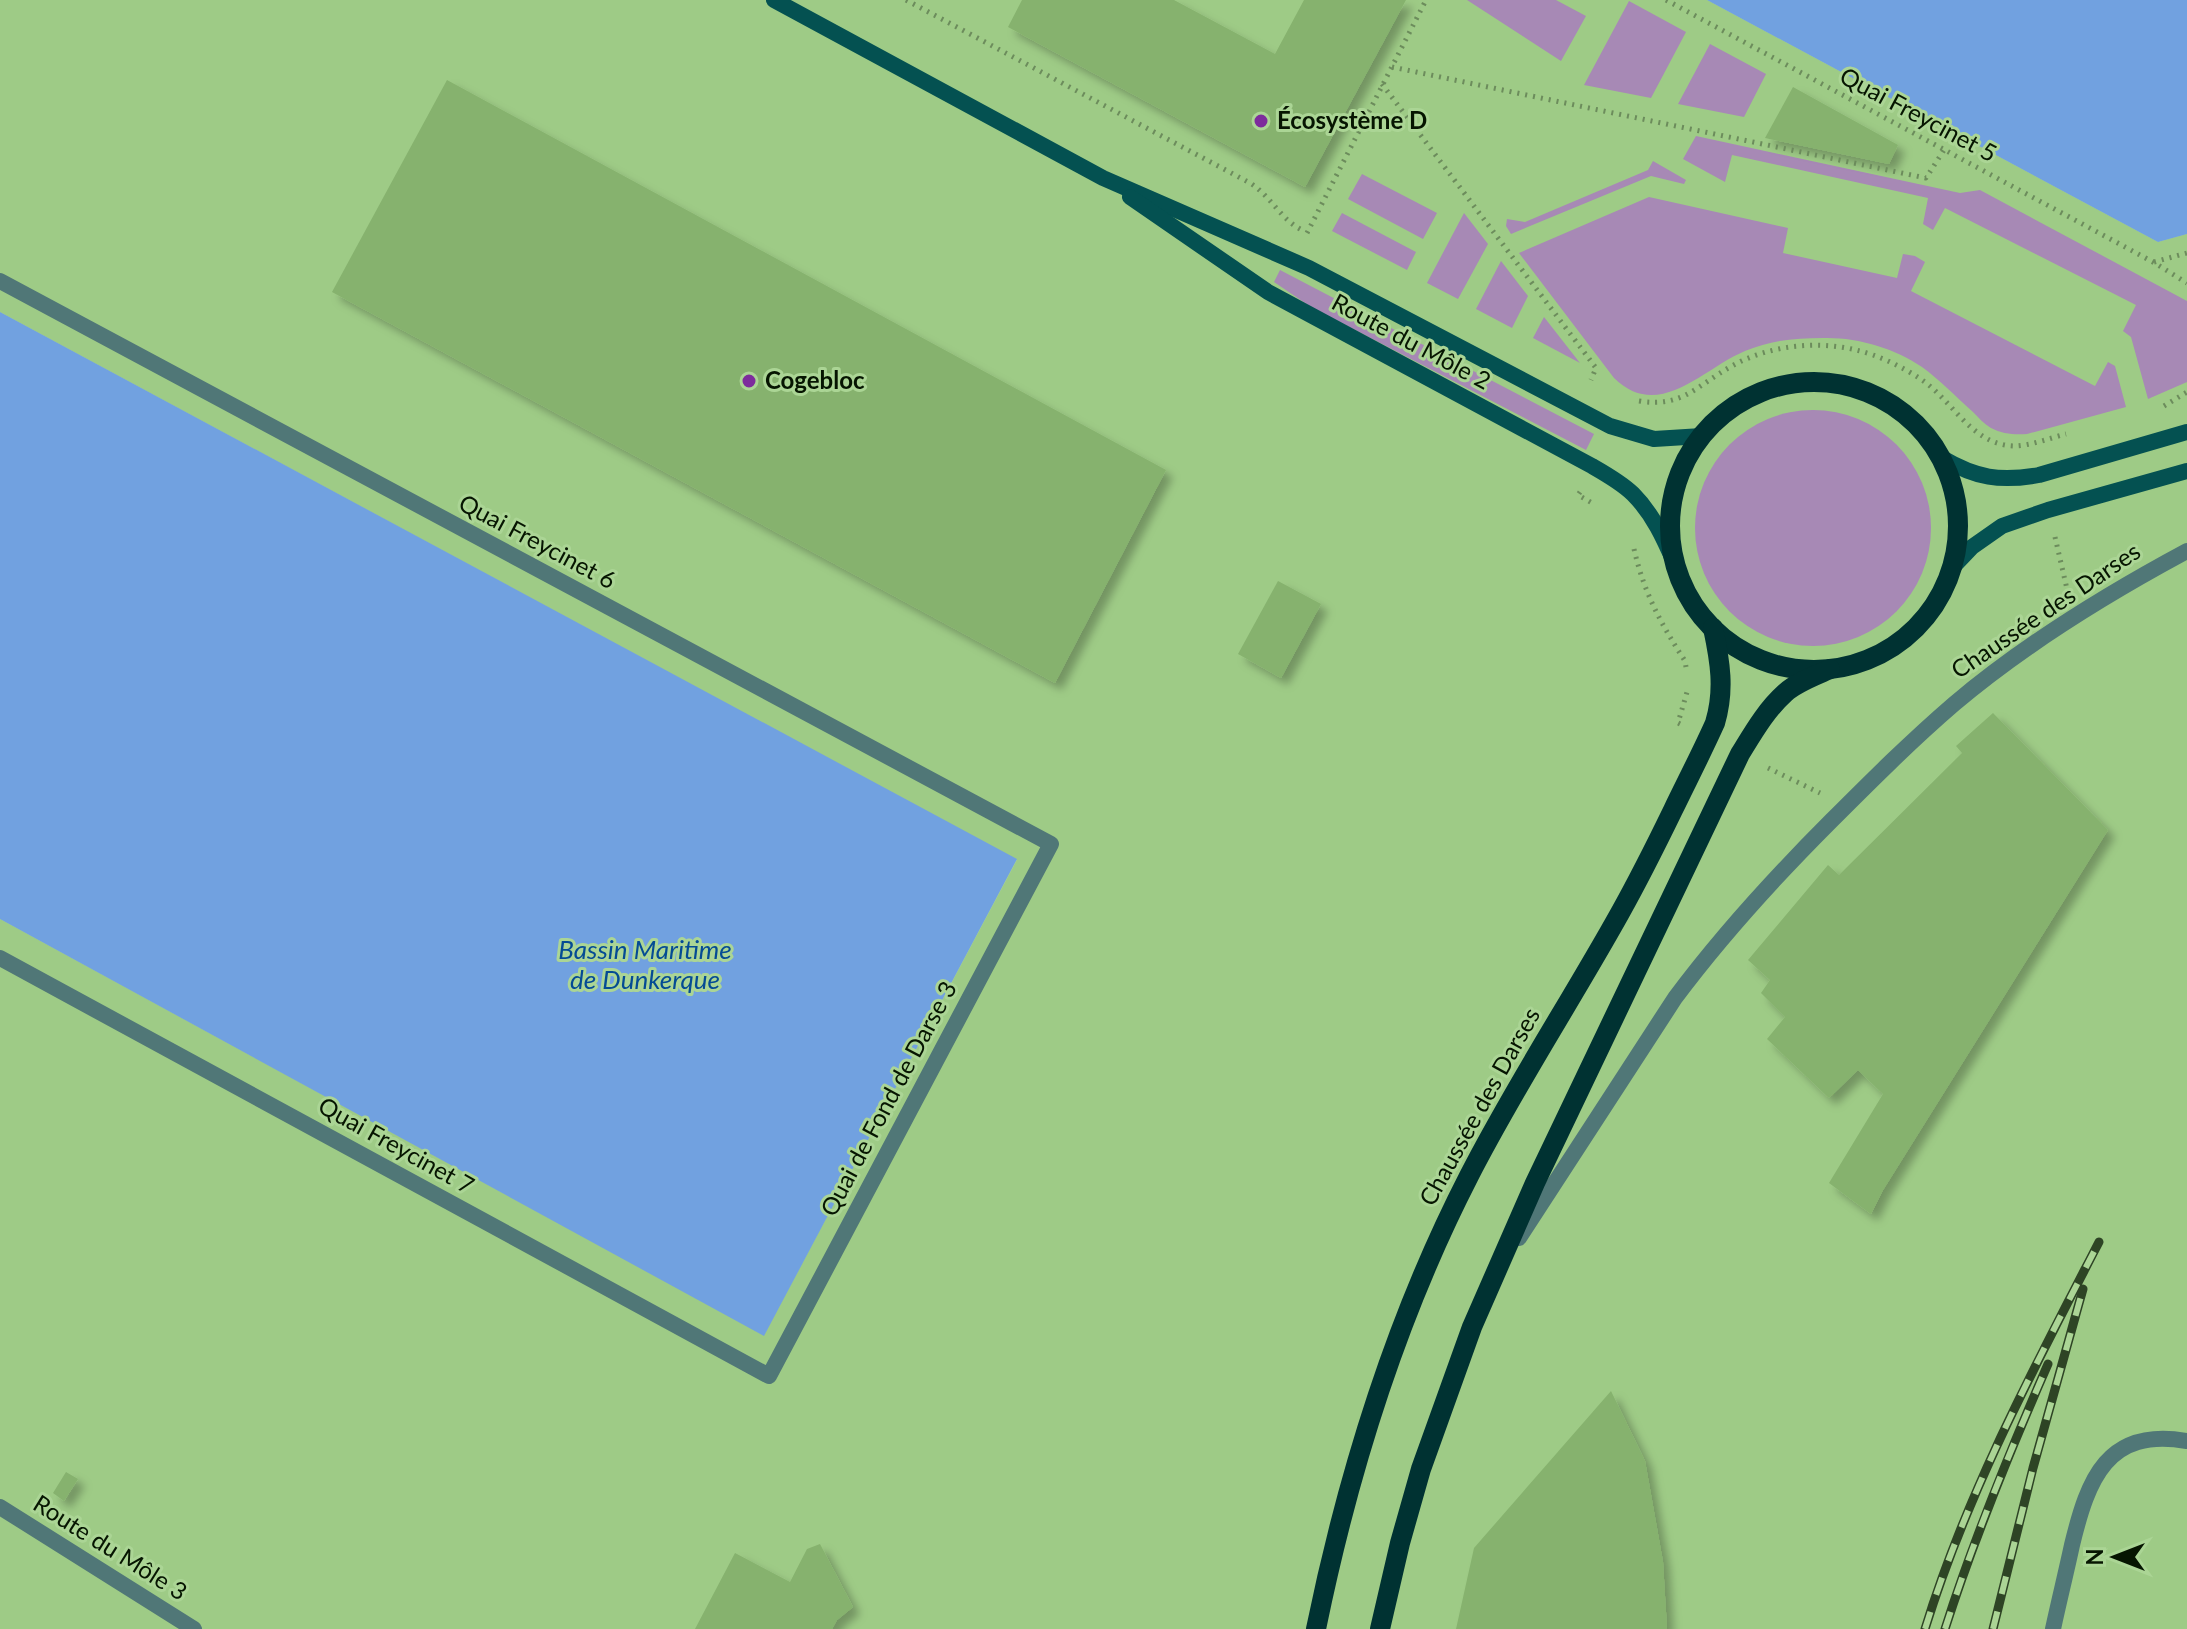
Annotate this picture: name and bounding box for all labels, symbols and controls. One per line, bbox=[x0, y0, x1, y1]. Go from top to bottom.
street label: Quai Freycinet 5 bbox=[1835, 60, 2002, 167]
place label: Écosystème D bbox=[1277, 105, 1427, 134]
marker: Écosystème D bbox=[1252, 112, 1270, 130]
street label: Route du Môle 2 bbox=[1327, 287, 1496, 395]
place label: Cogebloc bbox=[765, 365, 865, 394]
marker: Cogebloc bbox=[740, 372, 758, 390]
street label: Quai Freycinet 6 bbox=[454, 487, 621, 594]
street label: Chaussée des Darses bbox=[1945, 536, 2145, 684]
water label: Bassin Maritime de Dunkerque bbox=[558, 933, 732, 995]
street label: Quai de Fond de Darse 3 bbox=[813, 976, 962, 1221]
street label: Chaussée des Darses bbox=[1412, 1002, 1545, 1210]
street label: Quai Freycinet 7 bbox=[314, 1090, 480, 1199]
street label: Route du Môle 3 bbox=[29, 1488, 193, 1606]
north arrow bbox=[2075, 1517, 2155, 1597]
text: N bbox=[2081, 1549, 2108, 1565]

